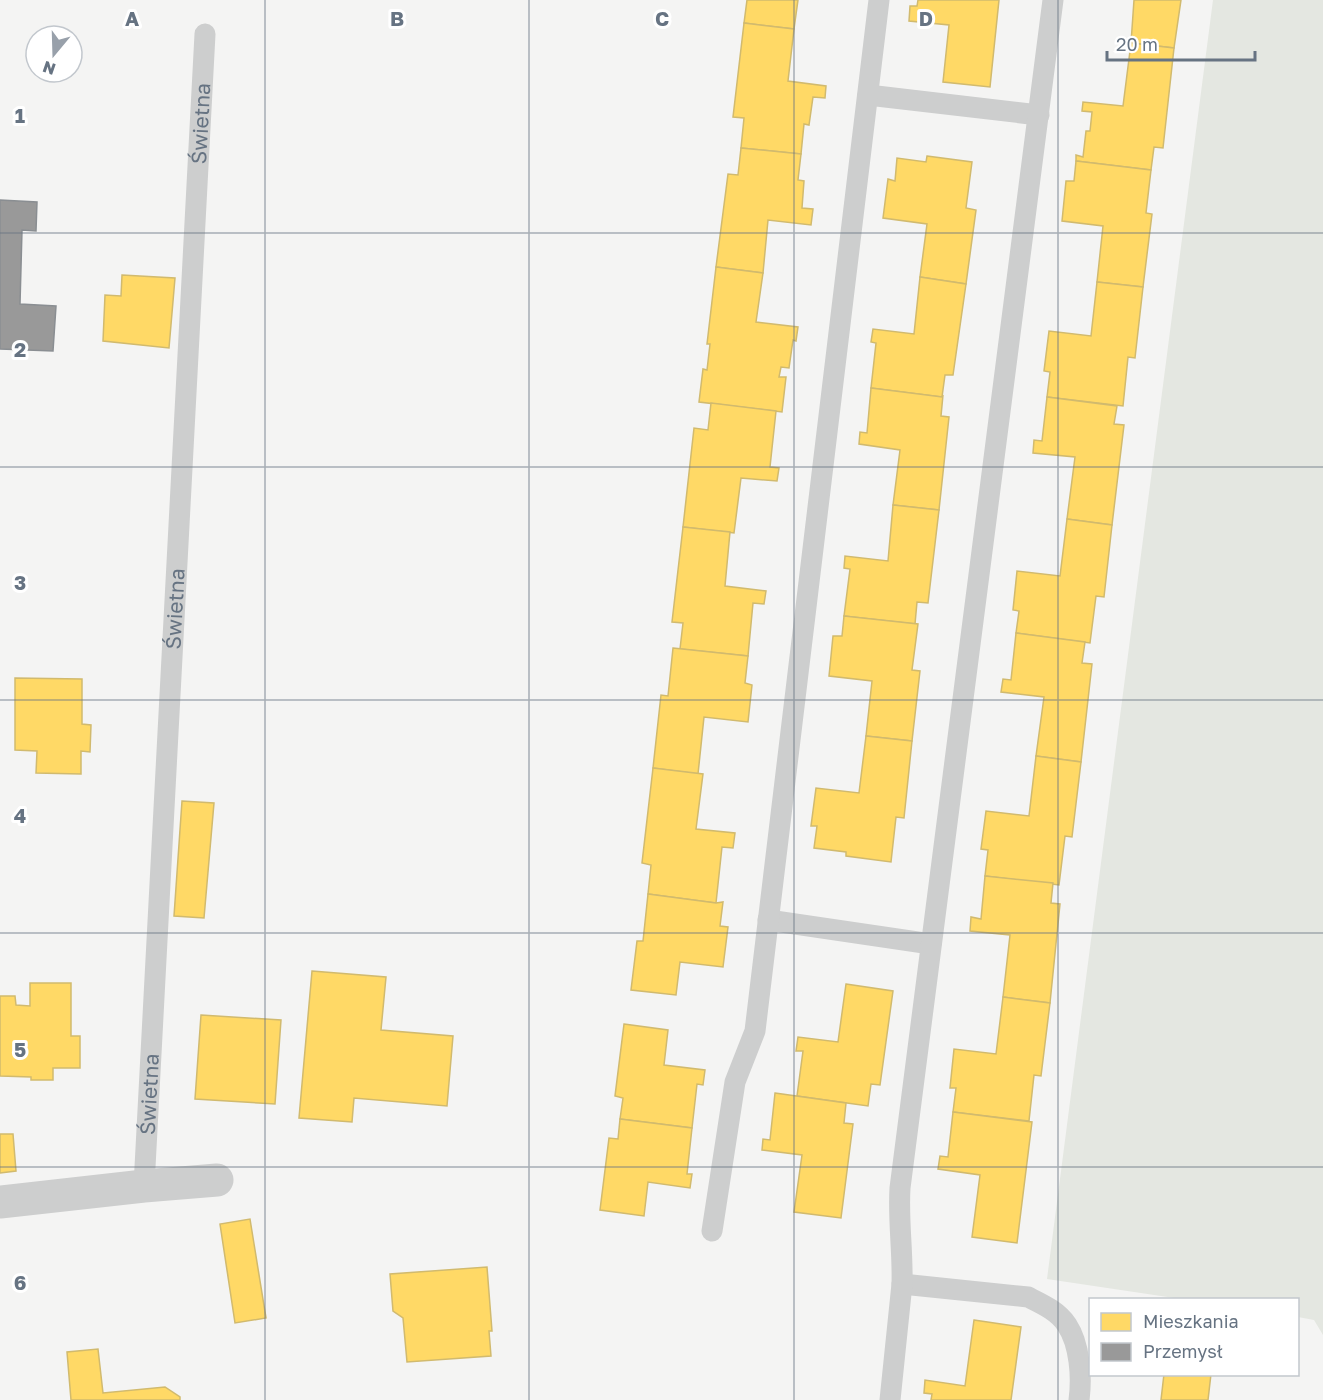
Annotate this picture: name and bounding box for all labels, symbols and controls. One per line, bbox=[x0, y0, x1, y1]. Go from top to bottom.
text: A bbox=[125, 6, 139, 30]
text: B bbox=[390, 6, 404, 30]
text: C bbox=[655, 6, 669, 30]
text: D bbox=[919, 6, 933, 30]
north arrow bbox=[24, 24, 84, 84]
scale bar bbox=[1107, 24, 1256, 62]
text: 20 m bbox=[1116, 33, 1158, 55]
text: N bbox=[40, 57, 58, 80]
street label: Świetna bbox=[185, 82, 215, 165]
text: 1 bbox=[15, 103, 25, 127]
text: 2 bbox=[14, 337, 26, 361]
street label: Świetna bbox=[159, 568, 190, 650]
text: 3 bbox=[14, 570, 26, 594]
text: 4 bbox=[14, 803, 26, 827]
text: 5 bbox=[14, 1037, 26, 1061]
street label: Świetna bbox=[134, 1053, 164, 1135]
text: 6 bbox=[14, 1270, 26, 1294]
legend bbox=[1089, 1298, 1299, 1376]
text: Mieszkania bbox=[1143, 1310, 1239, 1332]
text: Przemysł bbox=[1143, 1340, 1223, 1362]

